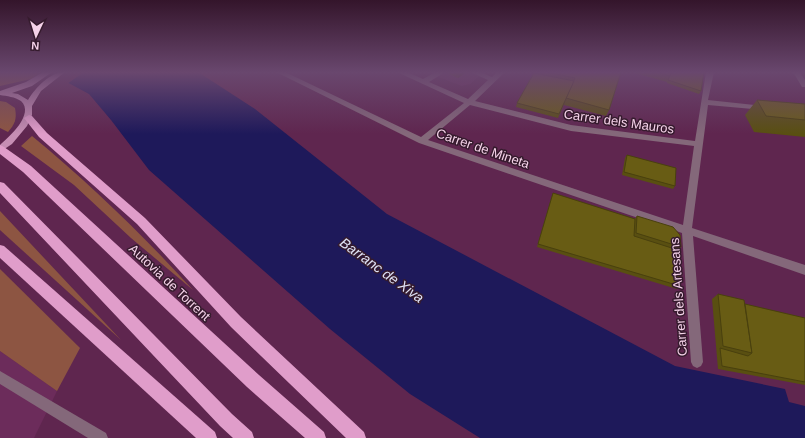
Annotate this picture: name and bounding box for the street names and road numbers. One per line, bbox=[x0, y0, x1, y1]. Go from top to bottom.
street label: Carrer dels Mauros bbox=[563, 106, 676, 137]
street label: Carrer de Mineta bbox=[434, 126, 532, 172]
street label: Carrer dels Artesans bbox=[667, 237, 690, 357]
street label: Autovia de Torrent bbox=[126, 241, 214, 324]

